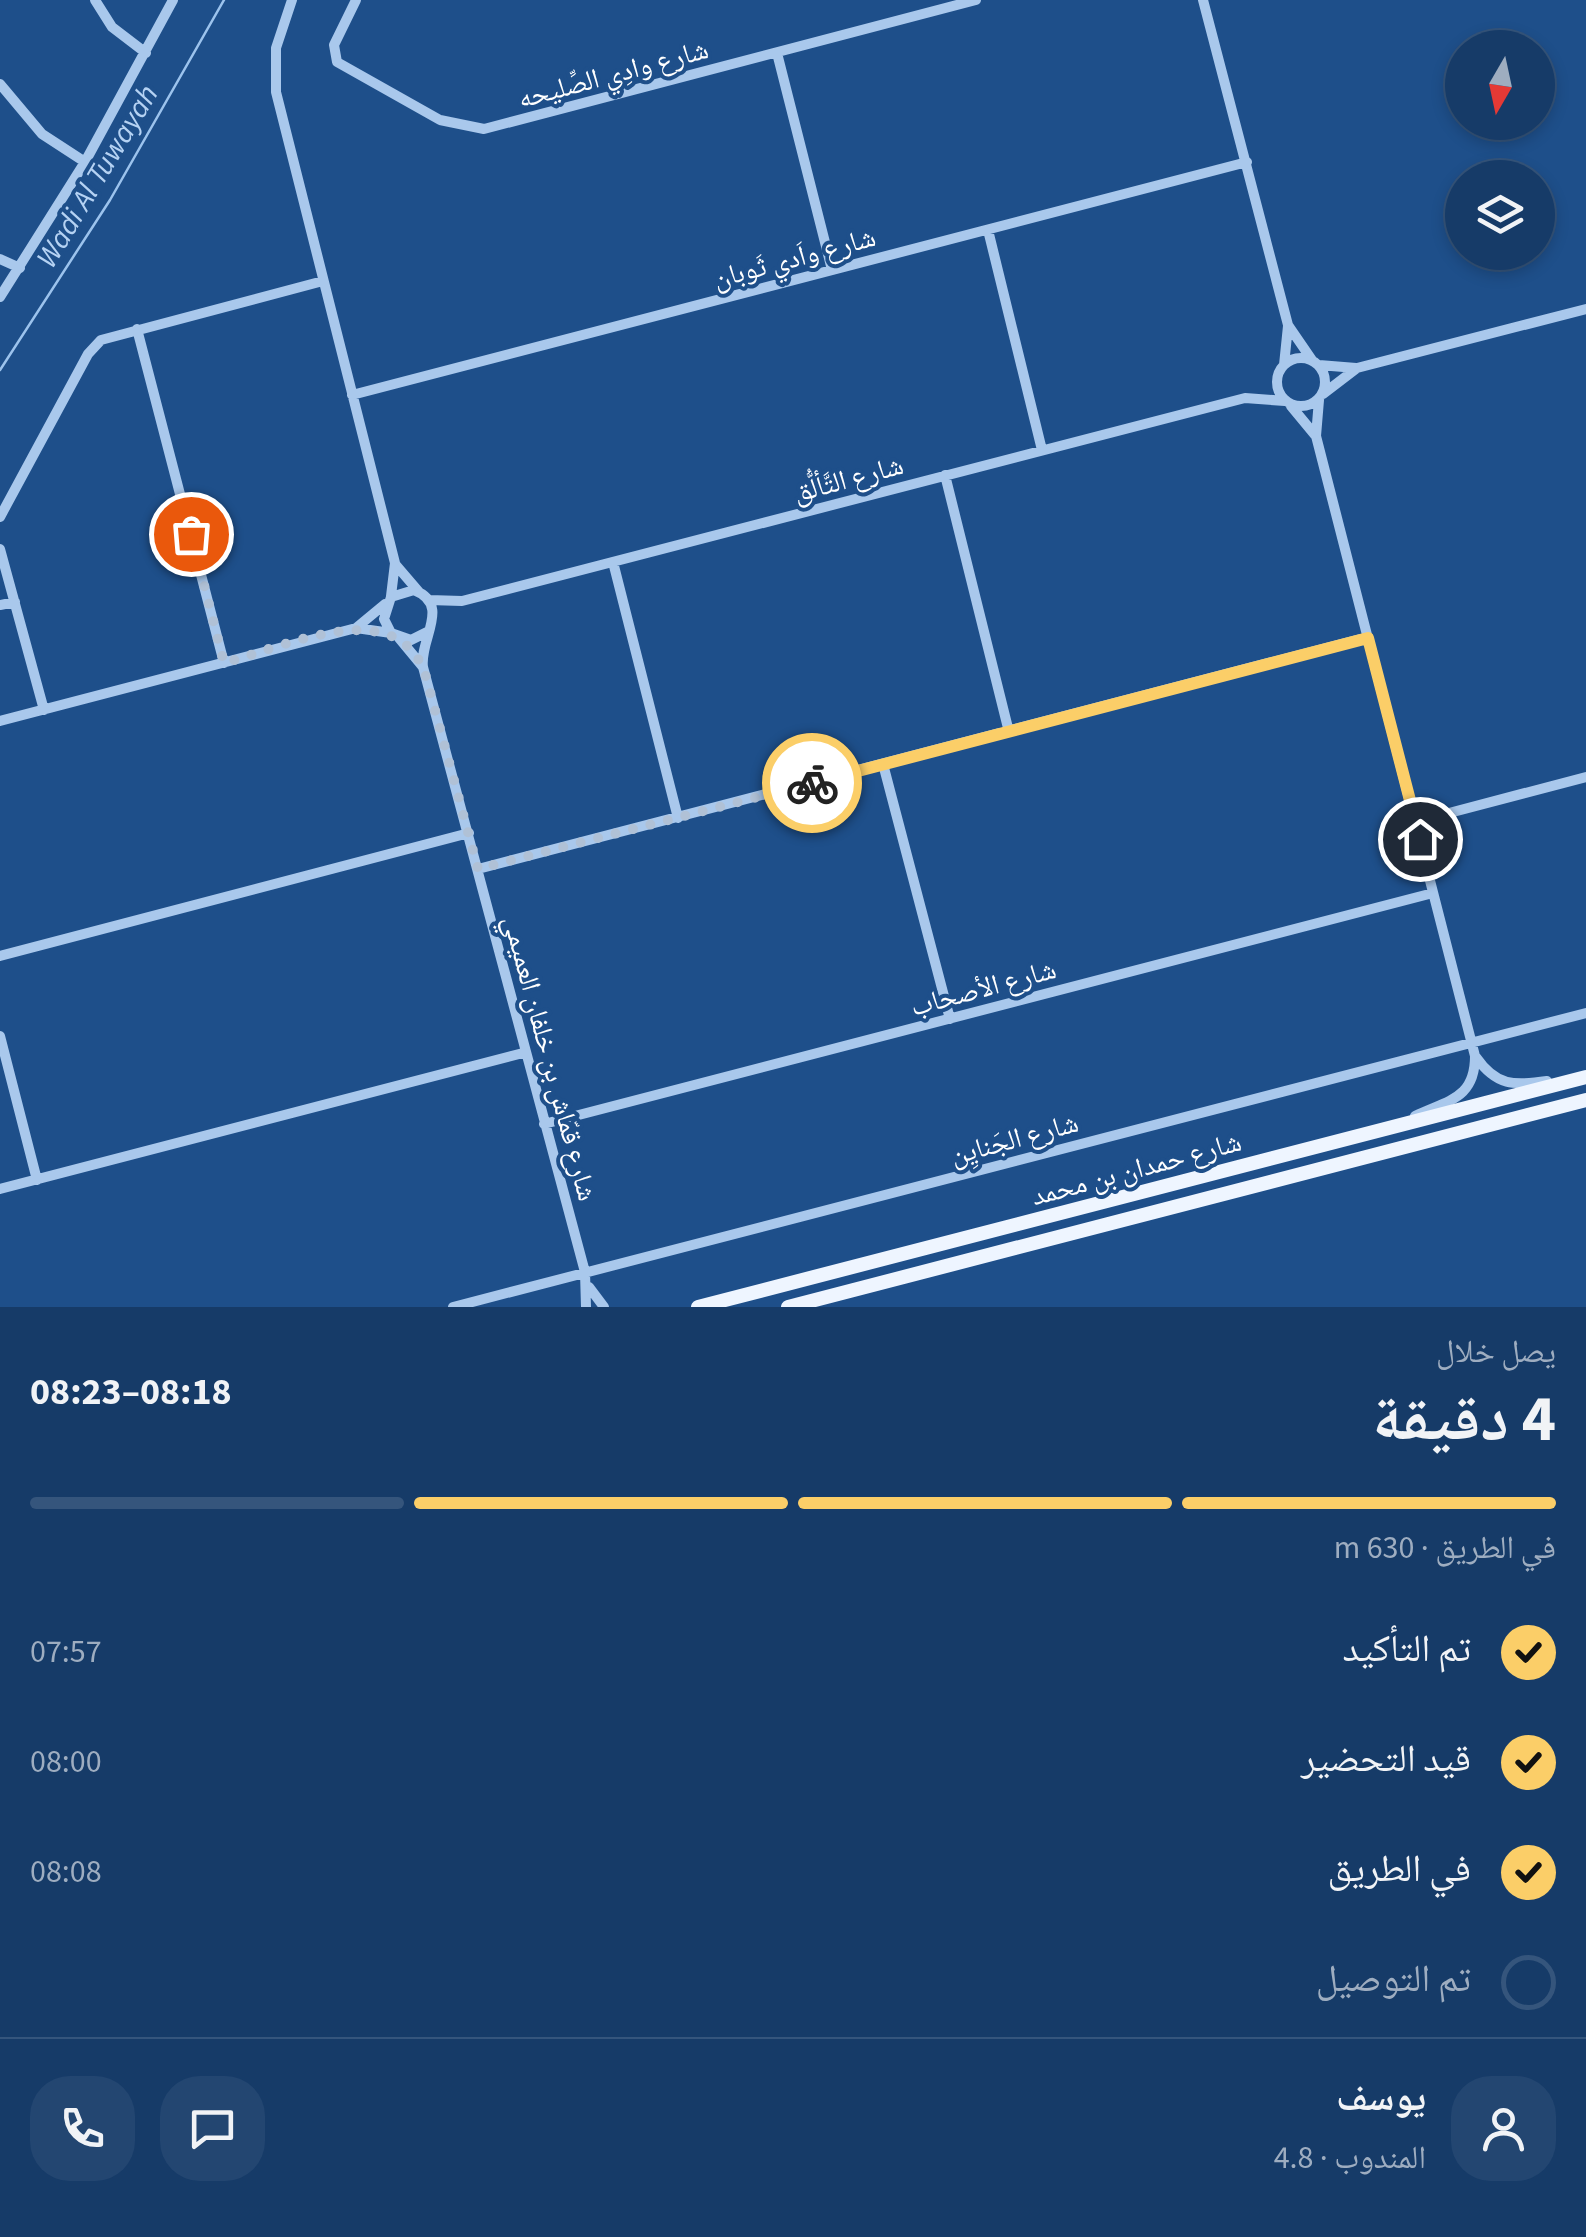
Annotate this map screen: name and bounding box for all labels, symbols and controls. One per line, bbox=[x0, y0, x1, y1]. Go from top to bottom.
street label: شارع وادِي الصِّليحه bbox=[514, 29, 714, 121]
north arrow bbox=[1445, 30, 1555, 140]
map controls bbox=[1445, 30, 1555, 270]
water label: Wadi Al Tuwayah bbox=[26, 77, 169, 276]
button: layers bbox=[1445, 160, 1555, 270]
street label: شارع واَدي ثَوبان bbox=[708, 217, 881, 301]
street label: شارع التَّألُّق bbox=[789, 444, 908, 513]
pin bbox=[149, 492, 234, 577]
icon: bag bbox=[164, 507, 219, 562]
courier bbox=[762, 733, 862, 833]
icon: bike bbox=[785, 756, 840, 811]
pin bbox=[1378, 797, 1463, 882]
icon: home bbox=[1393, 812, 1448, 867]
street label: شارع قمّاش بن خلفان العميمي bbox=[491, 911, 607, 1206]
street label: شارع الأصحاب bbox=[906, 949, 1061, 1027]
street label: شارع الجَنايِن bbox=[946, 1103, 1083, 1175]
street label: شارع حمدان بن محمد bbox=[1027, 1122, 1246, 1216]
text: يصل خلال bbox=[1436, 1329, 1556, 1375]
text: 08:18–08:23 bbox=[30, 1365, 232, 1419]
text: 4 دقيقة bbox=[1372, 1373, 1556, 1466]
text: في الطريق · 630 m bbox=[1334, 1525, 1556, 1571]
text: تم التأكيد bbox=[1342, 1622, 1471, 1676]
icon: check bbox=[1501, 1625, 1556, 1680]
text: 07:57 bbox=[30, 1629, 102, 1675]
text: قيد التحضير bbox=[1301, 1732, 1471, 1786]
icon: check bbox=[1501, 1735, 1556, 1790]
text: 08:00 bbox=[30, 1739, 102, 1785]
text: في الطريق bbox=[1328, 1842, 1471, 1896]
icon: check bbox=[1501, 1845, 1556, 1900]
text: 08:08 bbox=[30, 1849, 102, 1895]
text: تم التوصيل bbox=[1316, 1952, 1471, 2006]
text: يوسف bbox=[1336, 2071, 1426, 2125]
button: phone bbox=[30, 2076, 135, 2181]
button: chat bbox=[160, 2076, 265, 2181]
button: person bbox=[1451, 2076, 1556, 2181]
text: المندوب · 4.8 bbox=[1274, 2135, 1426, 2181]

